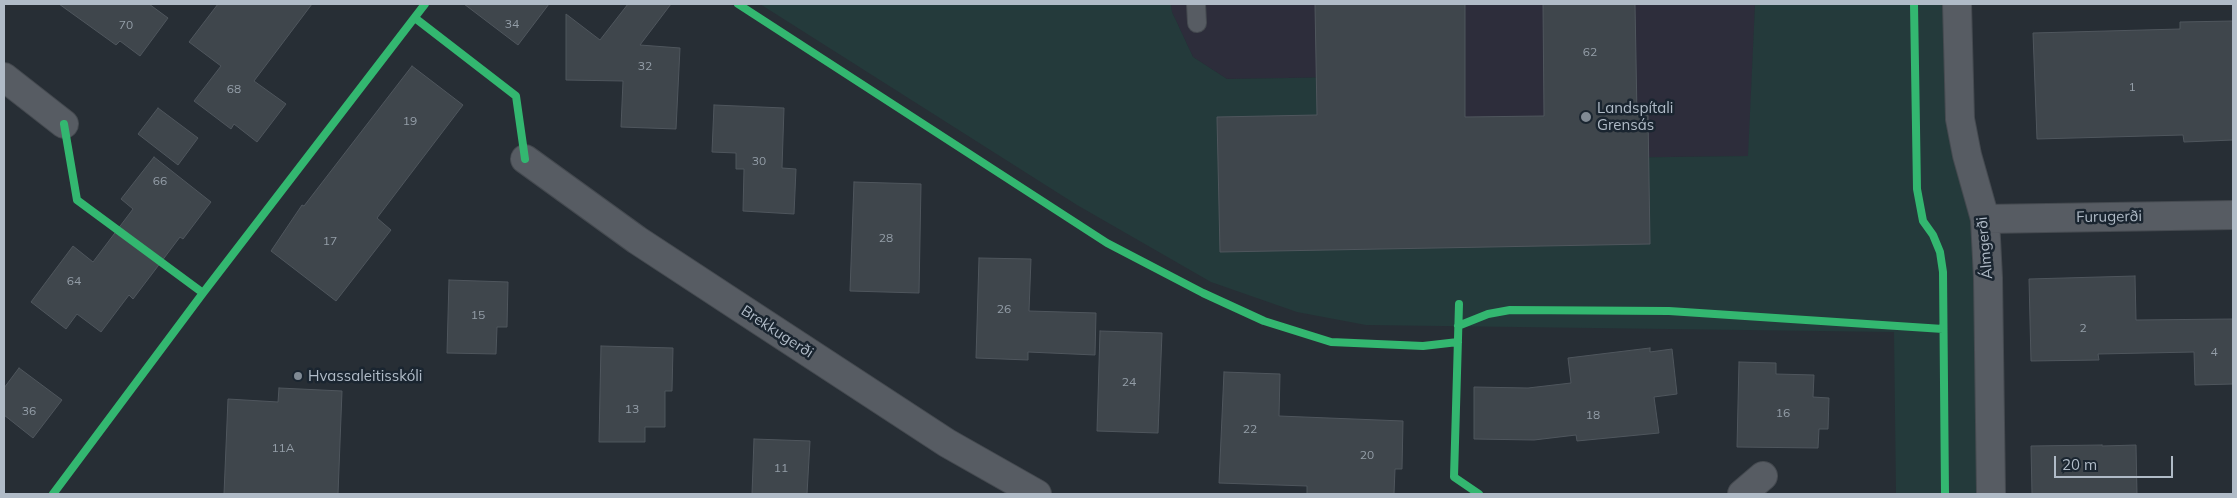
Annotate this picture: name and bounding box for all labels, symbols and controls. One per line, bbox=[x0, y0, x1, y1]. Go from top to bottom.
house number: 34 bbox=[505, 17, 519, 31]
house number: 70 bbox=[119, 18, 133, 32]
house number: 62 bbox=[1583, 45, 1597, 59]
house number: 32 bbox=[638, 59, 652, 73]
house number: 1 bbox=[2128, 80, 2136, 94]
house number: 68 bbox=[227, 82, 241, 96]
place label: Landspítali Grensás bbox=[1597, 99, 1673, 134]
marker: Landspítali Grensás bbox=[1579, 110, 1593, 124]
house number: 19 bbox=[403, 114, 417, 128]
house number: 30 bbox=[752, 154, 766, 168]
house number: 66 bbox=[153, 174, 167, 188]
street label: Furugerði bbox=[2076, 207, 2142, 227]
street label: Álmgerði bbox=[1973, 216, 1997, 280]
house number: 28 bbox=[879, 231, 893, 245]
house number: 17 bbox=[323, 234, 337, 248]
house number: 64 bbox=[67, 274, 81, 288]
street label: Brekkugerði bbox=[737, 302, 817, 362]
house number: 26 bbox=[997, 302, 1011, 316]
house number: 15 bbox=[471, 308, 485, 322]
house number: 2 bbox=[2079, 321, 2087, 335]
house number: 4 bbox=[2210, 345, 2218, 359]
place label: Hvassaleitisskóli bbox=[308, 367, 422, 385]
marker: Hvassaleitisskóli bbox=[292, 370, 304, 382]
house number: 24 bbox=[1122, 375, 1136, 389]
house number: 13 bbox=[625, 402, 639, 416]
house number: 36 bbox=[22, 404, 36, 418]
house number: 16 bbox=[1776, 406, 1790, 420]
house number: 18 bbox=[1586, 408, 1600, 422]
house number: 22 bbox=[1243, 422, 1257, 436]
house number: 11A bbox=[271, 441, 295, 455]
scale bar bbox=[2057, 446, 2176, 478]
house number: 20 bbox=[1360, 448, 1374, 462]
text: 20 m bbox=[2062, 455, 2097, 474]
house number: 11 bbox=[774, 461, 788, 475]

